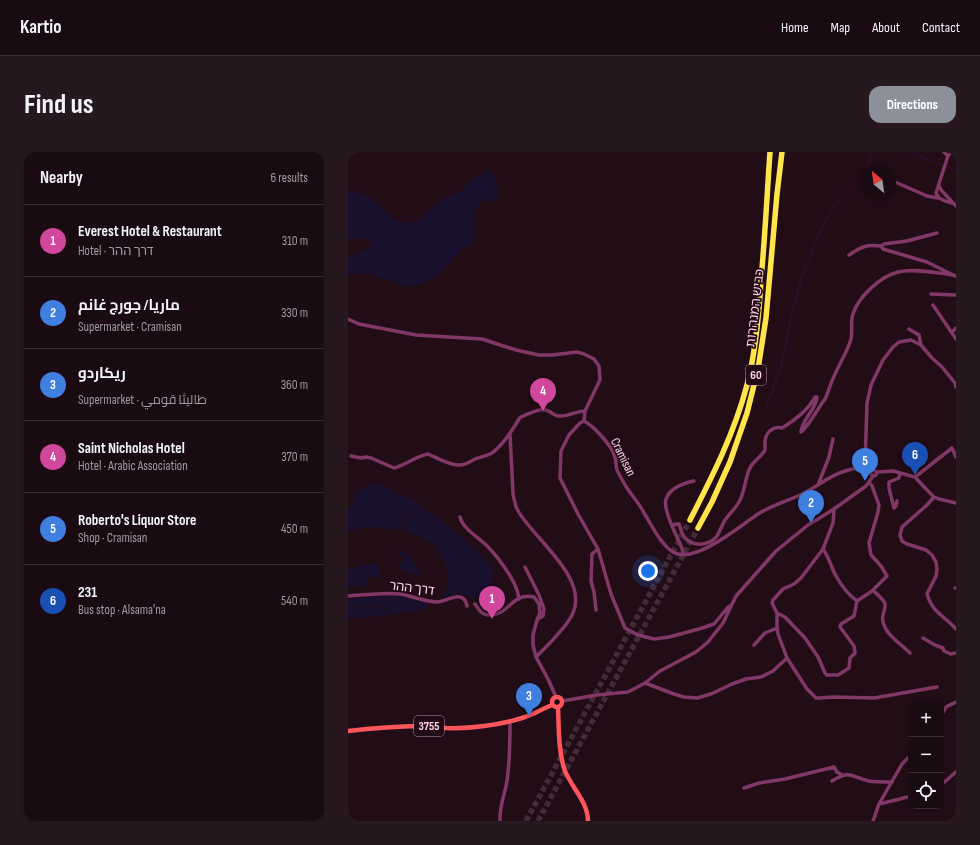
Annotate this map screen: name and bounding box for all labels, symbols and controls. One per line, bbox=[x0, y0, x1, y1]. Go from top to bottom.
text: Kartio bbox=[20, 16, 62, 39]
text: Home bbox=[781, 19, 809, 36]
text: Map bbox=[831, 19, 850, 36]
text: About bbox=[872, 19, 900, 36]
text: Contact bbox=[922, 19, 960, 36]
button: Directions bbox=[869, 86, 956, 123]
text: Find us bbox=[24, 88, 93, 121]
north arrow bbox=[860, 164, 896, 200]
text: Nearby bbox=[40, 168, 83, 188]
text: 6 results bbox=[270, 170, 308, 186]
text: Everest Hotel & Restaurant bbox=[78, 222, 222, 241]
text: 1 bbox=[50, 233, 56, 249]
text: 310 m bbox=[282, 233, 308, 249]
text: Hotel · דרך ההר bbox=[78, 243, 154, 259]
street label: כביש המנהרות bbox=[742, 268, 768, 348]
text: ماريا/ جورج غانم bbox=[78, 296, 180, 315]
text: 2 bbox=[50, 305, 56, 321]
text: 330 m bbox=[281, 305, 308, 321]
text: Supermarket · Cramisan bbox=[78, 319, 182, 335]
text: ريكاردو bbox=[78, 364, 126, 383]
road number: 60 bbox=[746, 365, 766, 385]
text: 3 bbox=[50, 377, 56, 393]
text: 360 m bbox=[281, 377, 308, 393]
pin: 4 bbox=[530, 378, 556, 411]
text: Supermarket · طاليثا قومي bbox=[78, 392, 207, 408]
street label: Cramisan bbox=[607, 435, 639, 479]
text: Saint Nicholas Hotel bbox=[78, 439, 185, 458]
pin: 6 bbox=[902, 442, 928, 475]
pin: 5 bbox=[852, 448, 878, 481]
text: 4 bbox=[50, 449, 56, 465]
text: 370 m bbox=[281, 449, 308, 465]
text: Hotel · Arabic Association bbox=[78, 458, 188, 474]
pin: 2 bbox=[798, 490, 824, 523]
text: Roberto's Liquor Store bbox=[78, 511, 196, 530]
text: 5 bbox=[50, 521, 56, 537]
text: 450 m bbox=[281, 521, 308, 537]
text: Shop · Cramisan bbox=[78, 530, 147, 546]
your location bbox=[638, 561, 658, 581]
street label: דרך ההר bbox=[388, 577, 436, 599]
text: 231 bbox=[78, 583, 97, 602]
pin: 1 bbox=[479, 586, 505, 619]
text: 6 bbox=[50, 593, 56, 609]
text: 540 m bbox=[281, 593, 308, 609]
text: Bus stop · Alsama'na bbox=[78, 602, 166, 618]
pin: 3 bbox=[516, 683, 542, 716]
map controls bbox=[908, 701, 944, 809]
button: + bbox=[908, 701, 944, 737]
road number: 3755 bbox=[414, 716, 444, 736]
button: − bbox=[908, 737, 944, 773]
button: locate bbox=[908, 773, 944, 809]

